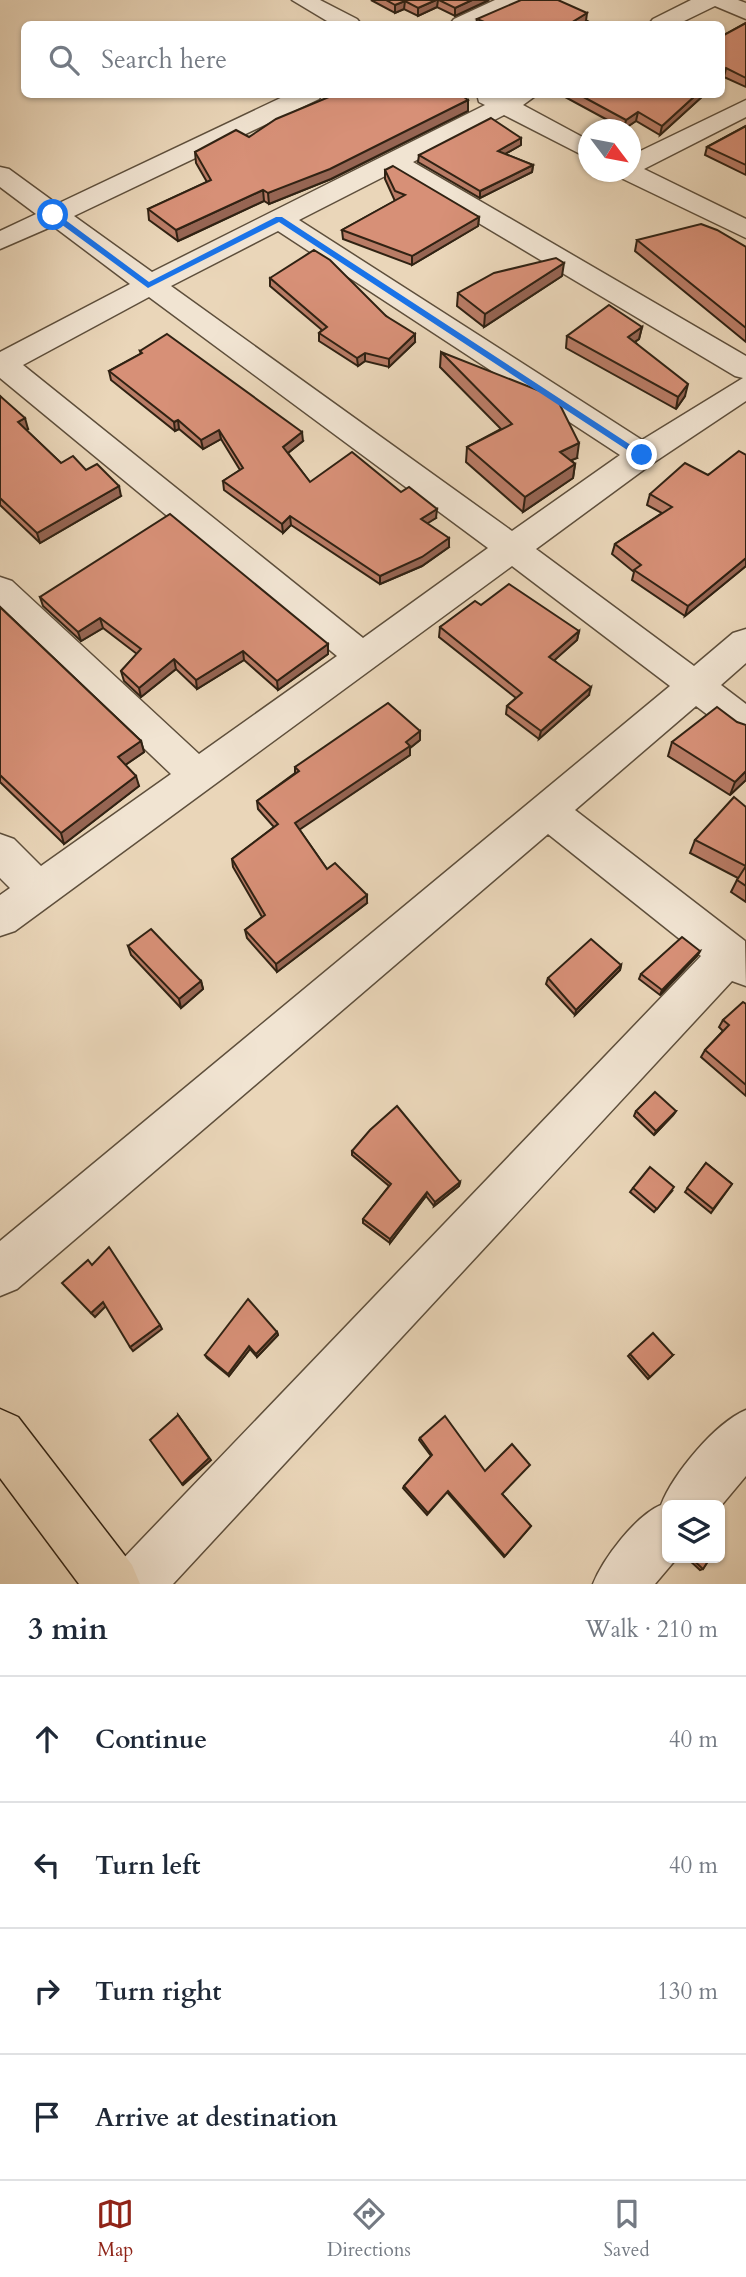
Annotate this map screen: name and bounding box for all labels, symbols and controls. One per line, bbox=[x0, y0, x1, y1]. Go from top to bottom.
search box bbox=[21, 21, 725, 98]
icon: search bbox=[45, 41, 83, 79]
text: Search here bbox=[101, 42, 227, 77]
north arrow bbox=[578, 119, 641, 182]
route start bbox=[37, 199, 68, 230]
route end bbox=[626, 439, 657, 470]
map controls bbox=[662, 1500, 725, 1563]
button: layers bbox=[662, 1500, 725, 1563]
text: 3 min bbox=[28, 1609, 108, 1650]
text: Walk · 210 m bbox=[585, 1614, 718, 1645]
icon: ahead bbox=[28, 1720, 66, 1758]
text: Continue bbox=[95, 1722, 207, 1757]
text: 40 m bbox=[669, 1724, 718, 1755]
icon: left bbox=[28, 1846, 66, 1884]
text: Turn left bbox=[95, 1848, 200, 1883]
text: 40 m bbox=[669, 1850, 718, 1881]
icon: right bbox=[28, 1972, 66, 2010]
text: Turn right bbox=[95, 1974, 222, 2009]
text: 130 m bbox=[657, 1976, 718, 2007]
icon: arrive bbox=[28, 2098, 66, 2136]
text: Arrive at destination bbox=[95, 2100, 338, 2135]
tab: Map bbox=[96, 2195, 134, 2263]
tab: Directions bbox=[327, 2195, 411, 2263]
tab: Saved bbox=[604, 2195, 650, 2263]

